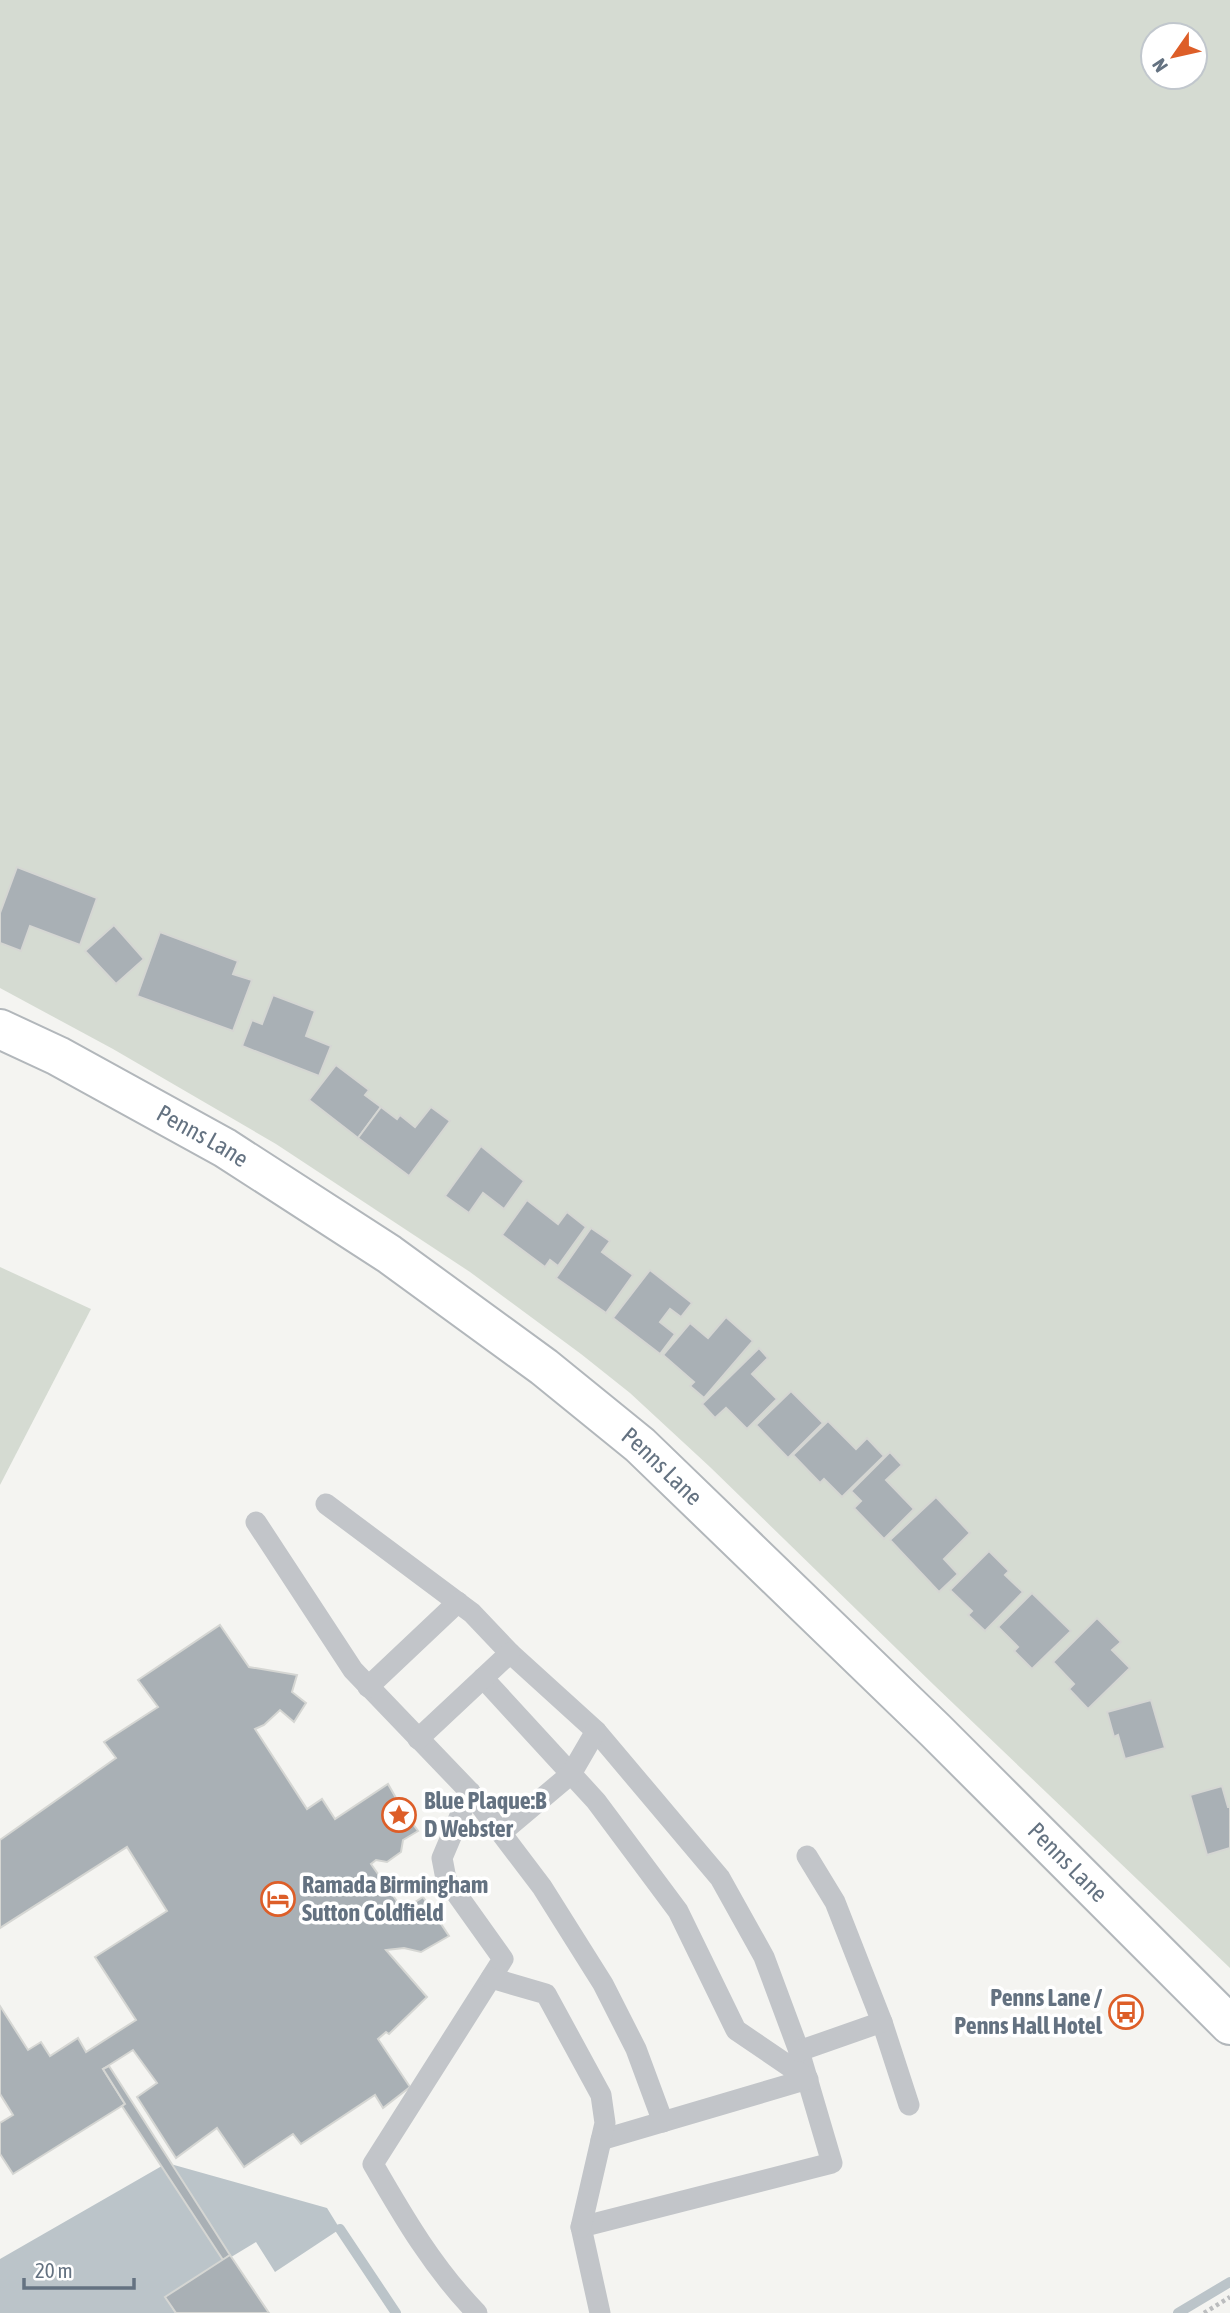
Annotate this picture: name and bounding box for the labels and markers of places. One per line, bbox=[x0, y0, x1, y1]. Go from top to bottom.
place label: Blue Plaque:B D Webster bbox=[424, 1787, 547, 1842]
place icon: Blue Plaque:B D Webster bbox=[380, 1796, 418, 1834]
place label: Ramada Birmingham Sutton Coldfield bbox=[302, 1871, 488, 1926]
hotel icon: Ramada Birmingham Sutton Coldfield bbox=[259, 1880, 297, 1918]
place label: Penns Lane / Penns Hall Hotel bbox=[954, 1984, 1103, 2039]
bus stop icon: Penns Lane / Penns Hall Hotel bbox=[1107, 1993, 1145, 2031]

